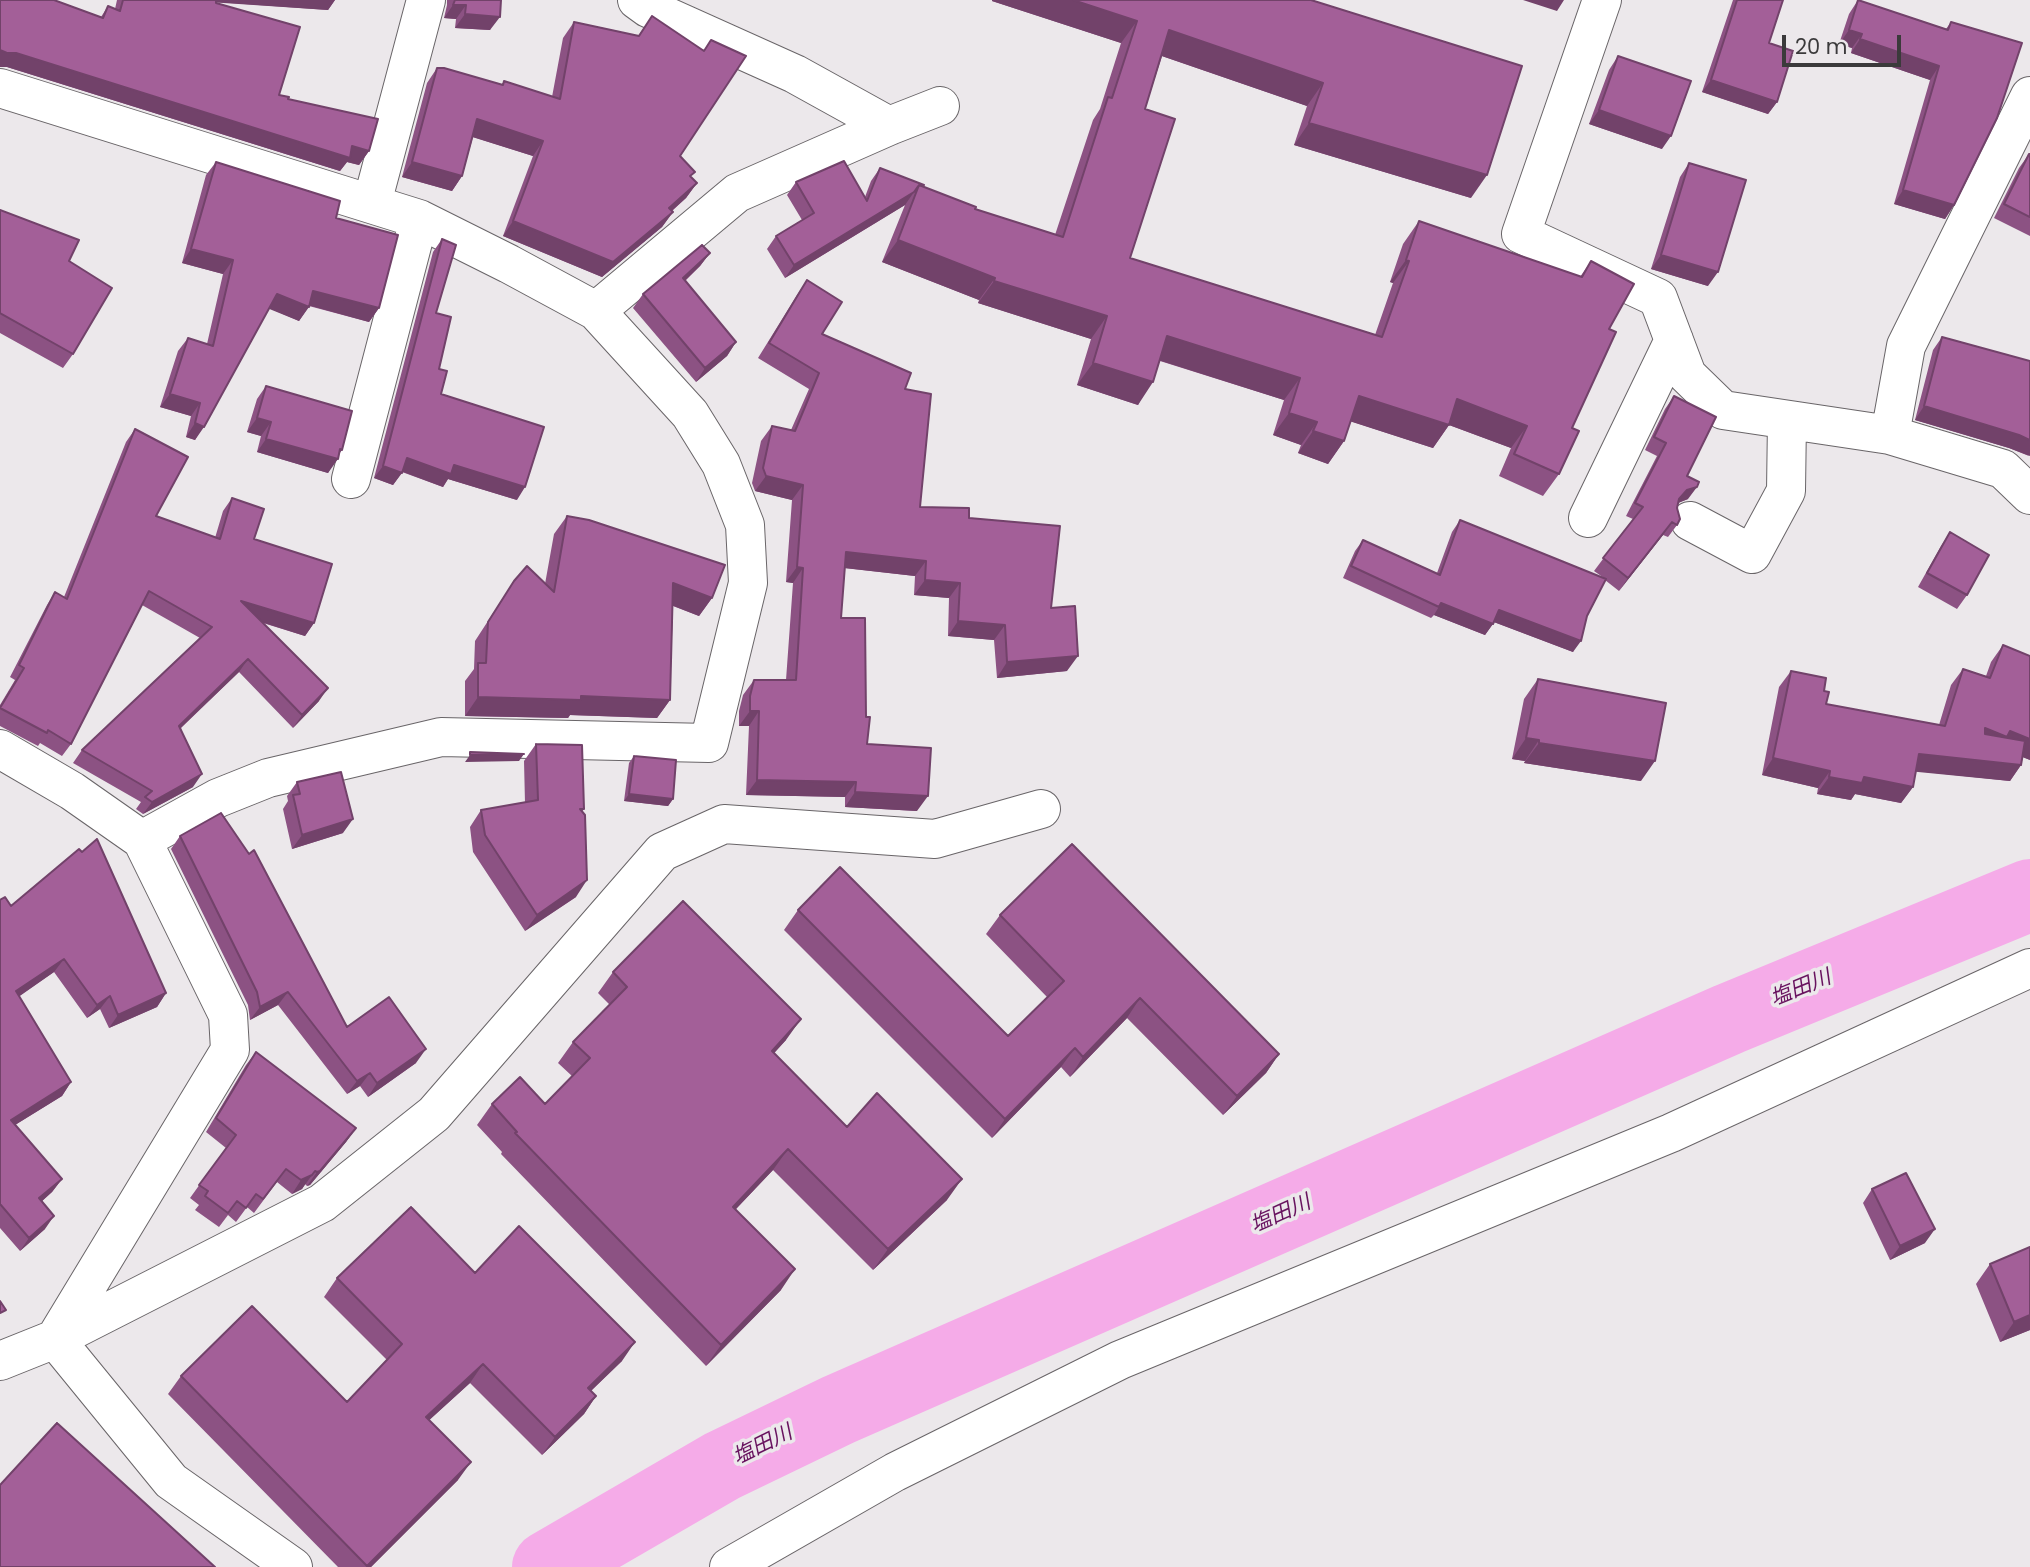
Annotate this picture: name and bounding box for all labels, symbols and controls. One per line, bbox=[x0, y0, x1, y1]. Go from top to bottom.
scale bar bbox=[1785, 21, 1904, 65]
text: 20 m bbox=[1795, 32, 1848, 61]
water label: 塩田川 bbox=[1767, 966, 1835, 1012]
water label: 塩田川 bbox=[1247, 1191, 1315, 1239]
water label: 塩田川 bbox=[729, 1421, 797, 1471]

